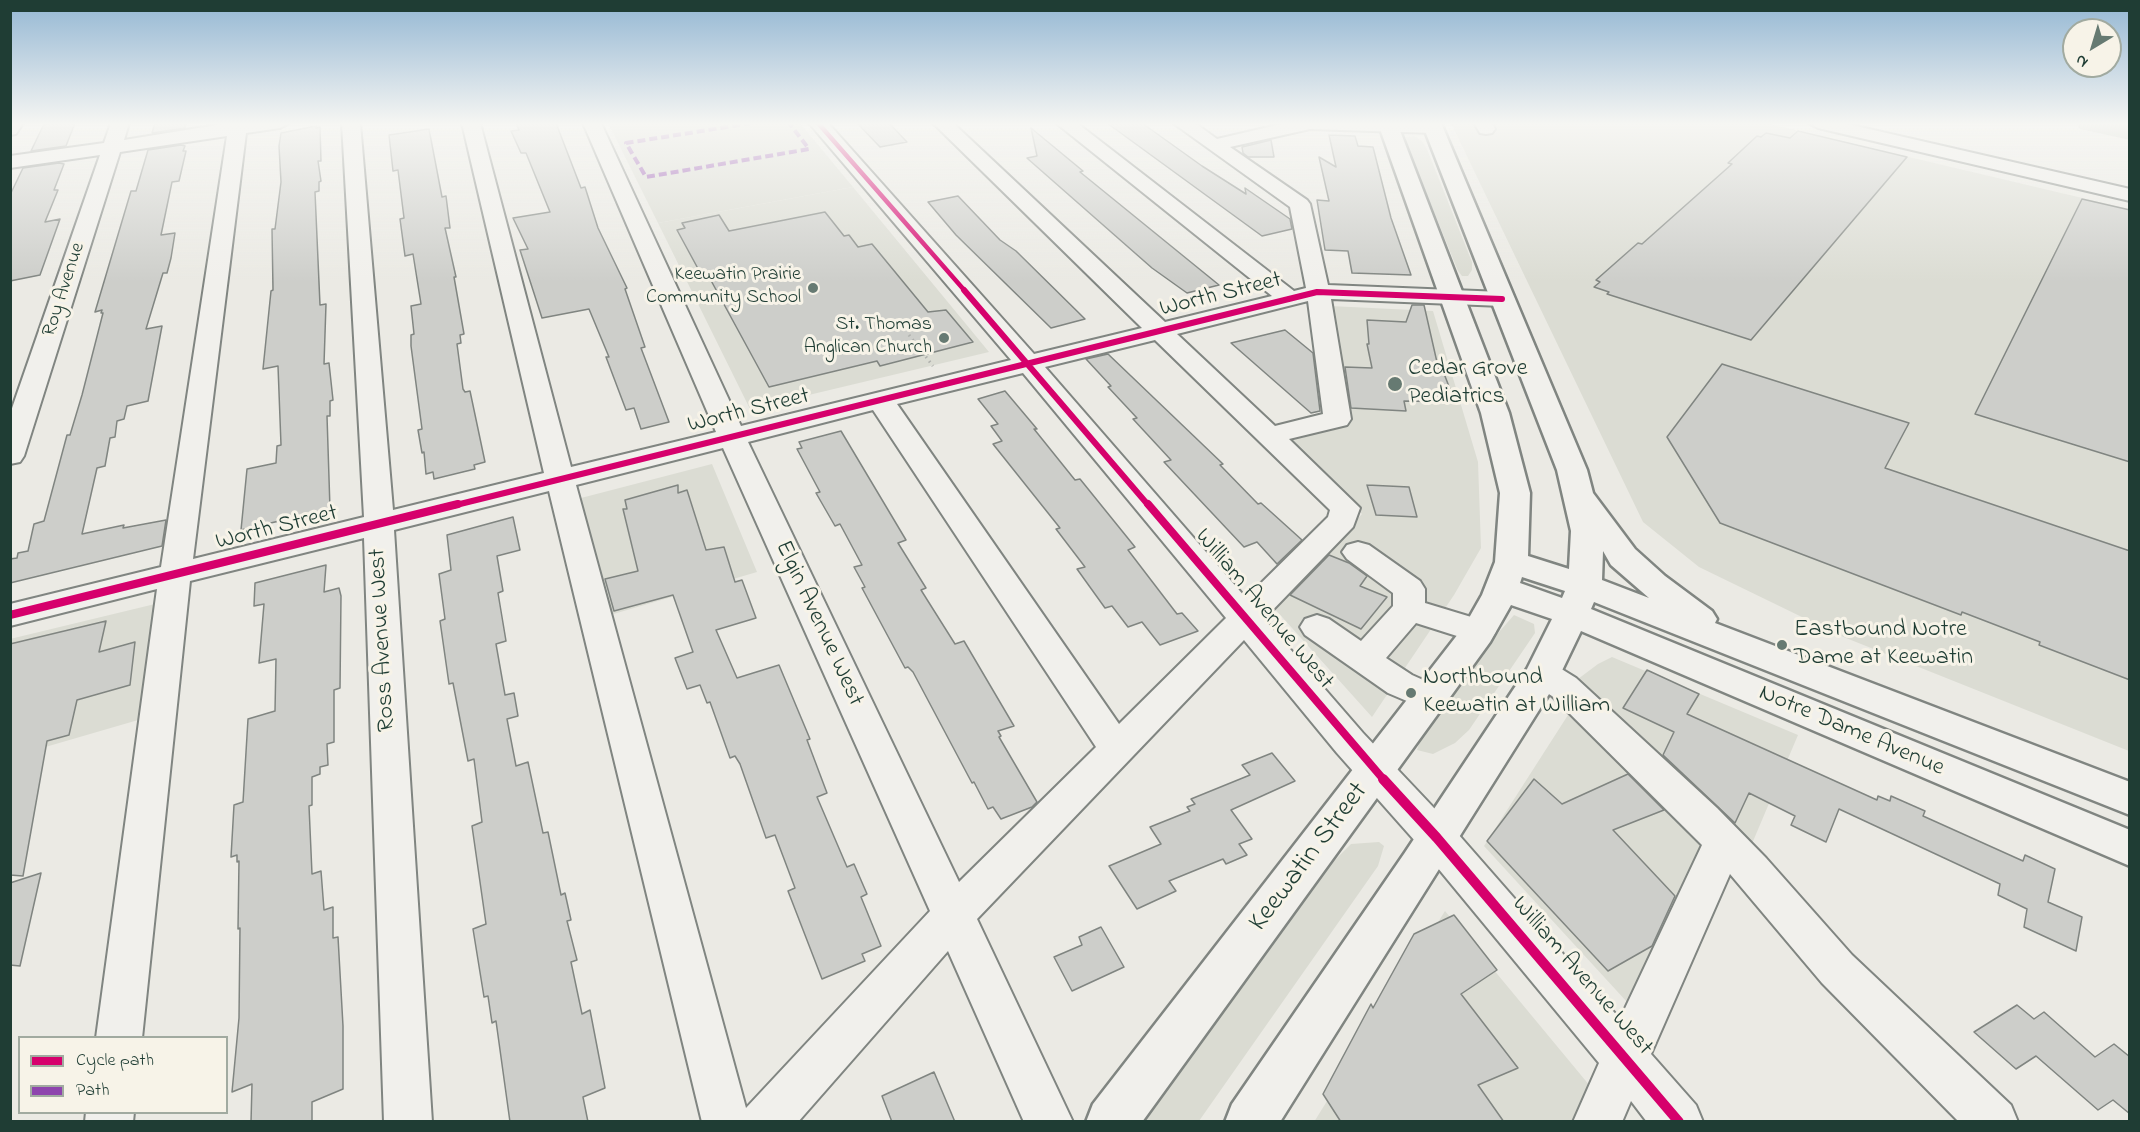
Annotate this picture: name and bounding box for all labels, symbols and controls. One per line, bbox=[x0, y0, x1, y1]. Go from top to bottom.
north arrow bbox=[2062, 18, 2122, 78]
text: N bbox=[2071, 48, 2094, 73]
street label: Roy Avenue bbox=[39, 240, 91, 340]
place label: Keewatin Prairie Community School bbox=[646, 264, 801, 311]
street label: Worth Street bbox=[1157, 267, 1285, 325]
marker: Keewatin Prairie Community School bbox=[806, 281, 820, 295]
place label: St. Thomas Anglican Church bbox=[804, 314, 932, 361]
marker: St. Thomas Anglican Church bbox=[937, 331, 951, 345]
place label: Cedar Grove Pediatrics bbox=[1408, 356, 1528, 412]
marker: Cedar Grove Pediatrics bbox=[1386, 375, 1404, 393]
street label: Worth Street bbox=[685, 383, 813, 441]
street label: Worth Street bbox=[213, 500, 341, 558]
street label: William Avenue West bbox=[1187, 524, 1339, 696]
street label: Elgin Avenue West bbox=[767, 537, 869, 711]
street label: Ross Avenue West bbox=[365, 548, 403, 732]
place label: Eastbound Notre Dame at Keewatin bbox=[1794, 617, 1973, 673]
marker: Eastbound Notre Dame at Keewatin bbox=[1775, 638, 1789, 652]
place label: Northbound Keewatin at William bbox=[1423, 665, 1610, 721]
street label: Notre Dame Avenue bbox=[1754, 680, 1948, 784]
marker: Northbound Keewatin at William bbox=[1404, 686, 1418, 700]
street label: Keewatin Street bbox=[1243, 777, 1377, 939]
street label: William Avenue West bbox=[1504, 892, 1658, 1062]
legend bbox=[18, 1036, 228, 1114]
text: Cycle path bbox=[76, 1048, 154, 1074]
text: Path bbox=[76, 1078, 110, 1104]

